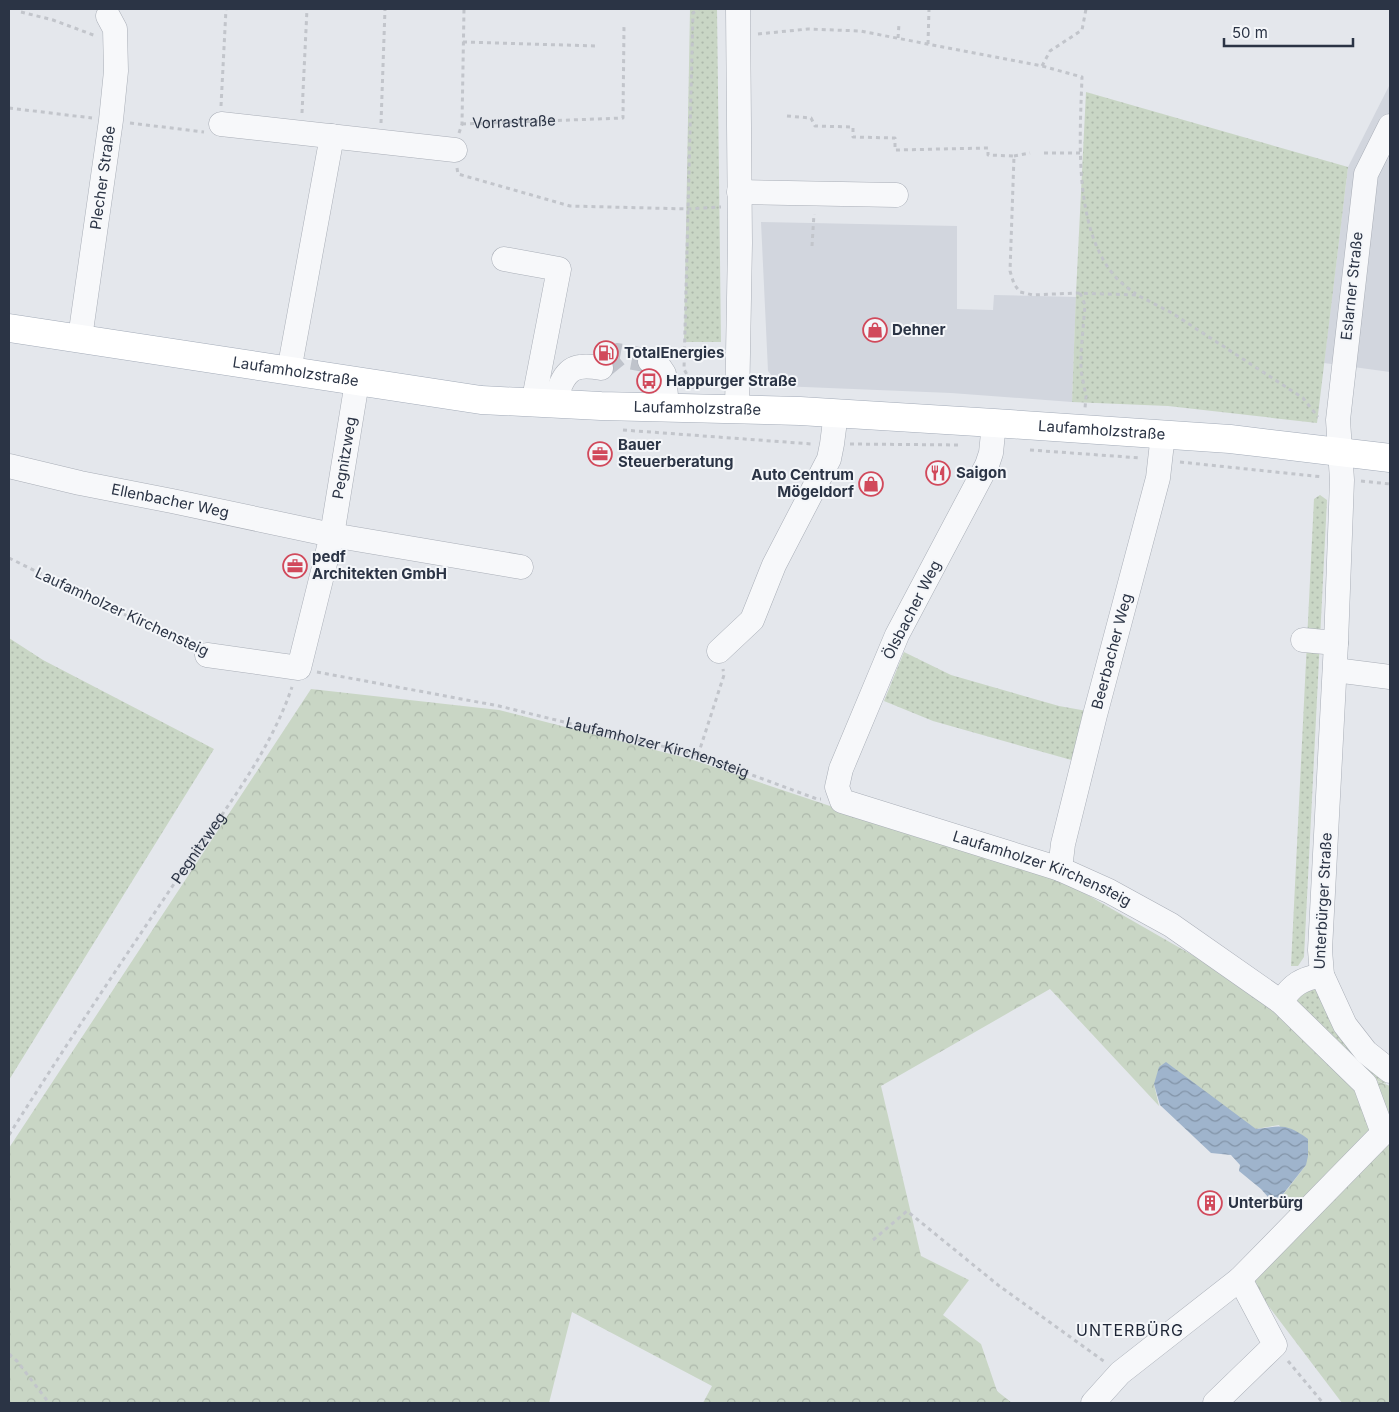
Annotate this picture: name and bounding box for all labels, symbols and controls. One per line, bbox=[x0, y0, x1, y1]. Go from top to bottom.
scale bar bbox=[1224, 15, 1353, 47]
text: 50 m bbox=[1232, 23, 1268, 42]
street label: Vorrastraße bbox=[472, 111, 556, 133]
street label: Plecher Straße bbox=[86, 124, 119, 231]
street label: Eslarner Straße bbox=[1336, 231, 1367, 341]
shop icon: Dehner bbox=[862, 317, 888, 343]
place label: Dehner bbox=[892, 320, 946, 339]
fuel station icon: TotalEnergies bbox=[593, 340, 619, 366]
place label: TotalEnergies bbox=[624, 343, 724, 362]
street label: Laufamholzstraße bbox=[231, 352, 360, 390]
bus stop icon: Happurger Straße bbox=[636, 368, 662, 394]
place label: Happurger Straße bbox=[666, 371, 797, 390]
street label: Laufamholzstraße bbox=[633, 397, 761, 419]
street label: Pegnitzweg bbox=[328, 415, 360, 500]
street label: Laufamholzstraße bbox=[1038, 416, 1166, 444]
place label: Bauer Steuerberatung bbox=[618, 435, 733, 471]
office icon: Bauer Steuerberatung bbox=[587, 441, 613, 467]
restaurant icon: Saigon bbox=[925, 460, 951, 486]
place label: Saigon bbox=[956, 463, 1007, 482]
place label: Auto Centrum Mögeldorf bbox=[751, 465, 854, 501]
shop icon: Auto Centrum Mögeldorf bbox=[858, 471, 884, 497]
street label: Ellenbacher Weg bbox=[110, 479, 231, 522]
place label: pedf Architekten GmbH bbox=[312, 547, 447, 583]
office icon: pedf Architekten GmbH bbox=[282, 553, 308, 579]
street label: Ölsbacher Weg bbox=[878, 557, 945, 663]
street label: Laufamholzer Kirchensteig bbox=[32, 563, 212, 660]
street label: Beerbacher Weg bbox=[1087, 591, 1136, 711]
street label: Laufamholzer Kirchensteig bbox=[564, 713, 752, 782]
street label: Pegnitzweg bbox=[167, 808, 230, 887]
street label: Laufamholzer Kirchensteig bbox=[951, 826, 1135, 910]
street label: Unterbürger Straße bbox=[1309, 832, 1336, 970]
building icon: Unterbürg bbox=[1197, 1190, 1223, 1216]
place label: Unterbürg bbox=[1228, 1193, 1303, 1212]
district label: UNTERBÜRG bbox=[1076, 1320, 1184, 1340]

